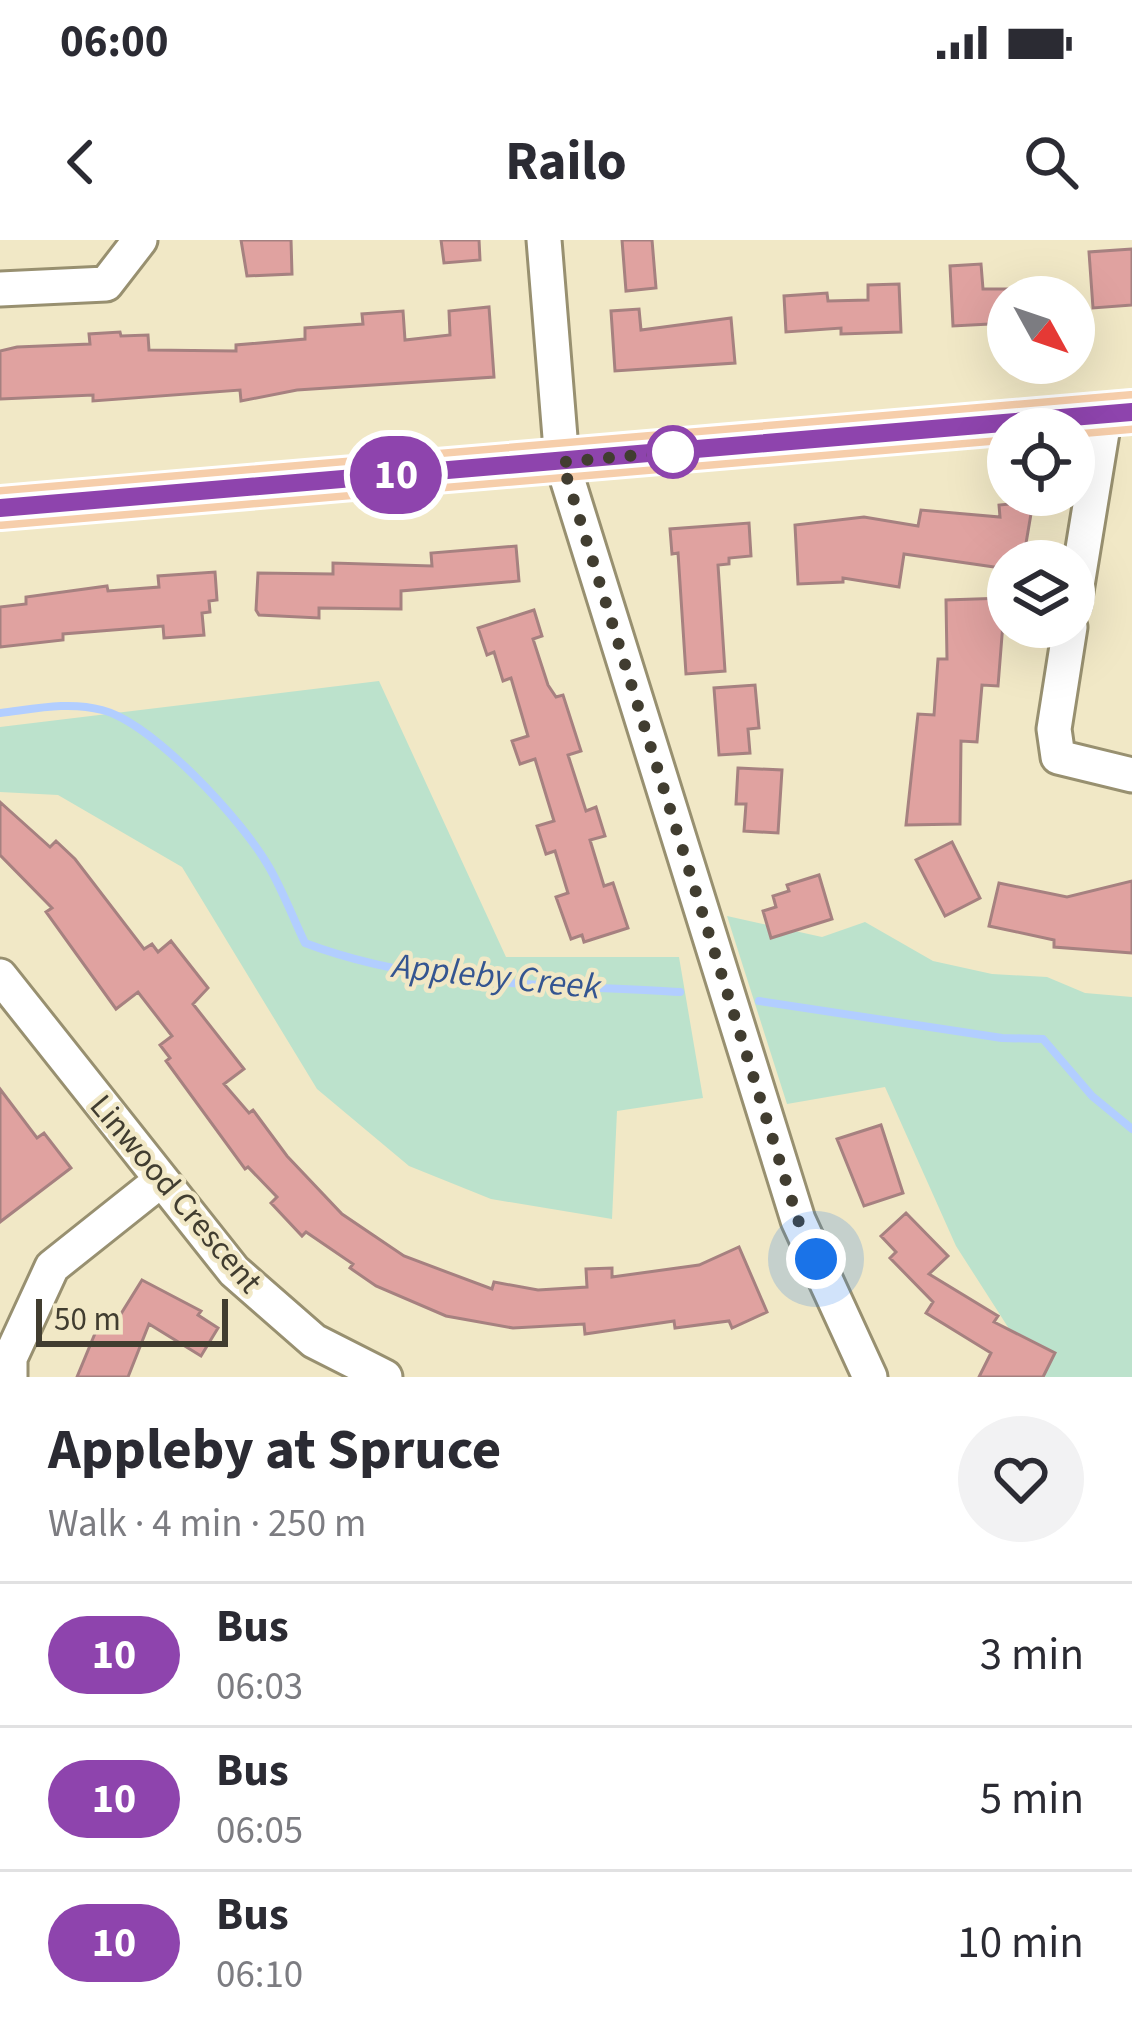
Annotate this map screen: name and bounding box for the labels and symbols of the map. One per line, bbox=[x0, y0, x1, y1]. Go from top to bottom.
north arrow bbox=[987, 276, 1095, 384]
unlabelled marker bbox=[648, 427, 698, 477]
line badge: 10 bbox=[342, 436, 450, 514]
water label: Appleby Creek bbox=[388, 940, 604, 1013]
street label: Linwood Crescent bbox=[79, 1084, 273, 1304]
your location bbox=[786, 1229, 846, 1289]
scale bar bbox=[36, 1293, 228, 1346]

